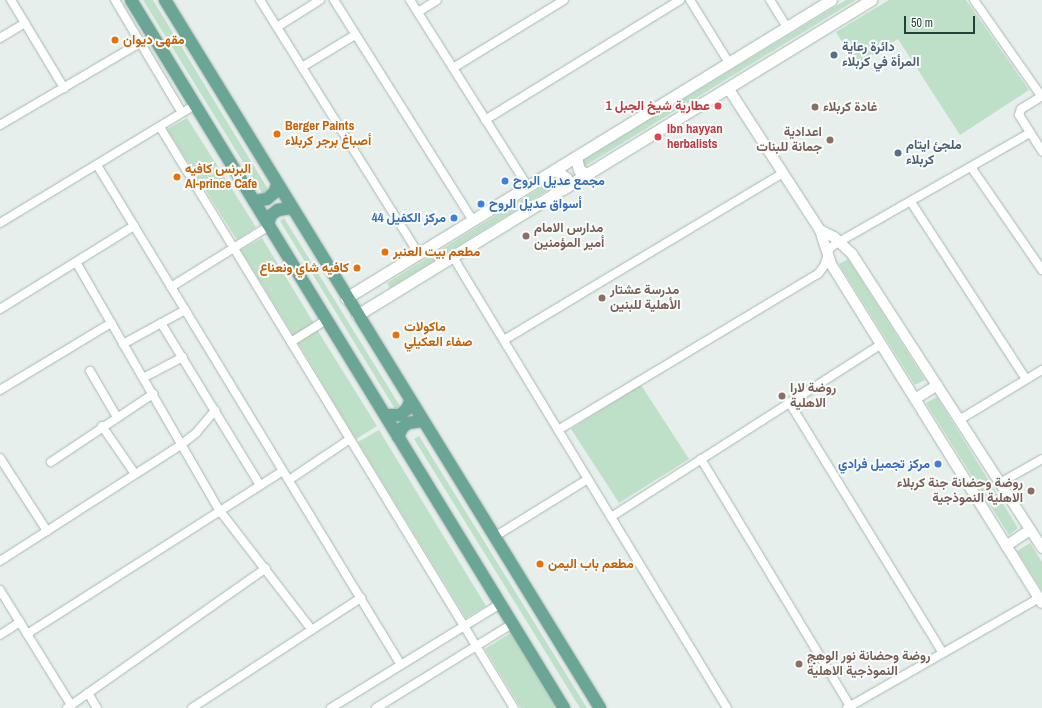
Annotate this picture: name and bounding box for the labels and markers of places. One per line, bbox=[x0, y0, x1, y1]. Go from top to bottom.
place label: مقهى ديوان bbox=[123, 32, 185, 48]
marker: مقهى ديوان bbox=[110, 35, 120, 45]
place label: دائرة رعاية المرأة في كربلاء bbox=[842, 40, 920, 71]
marker: دائرة رعاية المرأة في كربلاء bbox=[829, 50, 839, 60]
place label: عطارية شيخ الجبل 1 bbox=[606, 98, 710, 114]
place label: غادة كربلاء bbox=[823, 99, 878, 115]
marker: عطارية شيخ الجبل 1 bbox=[713, 101, 723, 111]
marker: غادة كربلاء bbox=[810, 102, 820, 112]
place label: Berger Paints أصباغ برجر كربلاء bbox=[285, 119, 371, 150]
place label: Ibn hayyan herbalists bbox=[667, 122, 723, 153]
place label: اعدادية جمانة للبنات bbox=[756, 125, 822, 156]
marker: Berger Paints أصباغ برجر كربلاء bbox=[272, 129, 282, 139]
marker: Ibn hayyan herbalists bbox=[652, 131, 664, 143]
marker: اعدادية جمانة للبنات bbox=[825, 135, 835, 145]
place label: ملجئ ايتام كربلاء bbox=[906, 138, 962, 169]
marker: ملجئ ايتام كربلاء bbox=[893, 148, 903, 158]
place label: البرنس كافيه Al-prince Cafe bbox=[185, 162, 257, 193]
marker: البرنس كافيه Al-prince Cafe bbox=[172, 172, 182, 182]
place label: مجمع عديل الروح bbox=[513, 173, 605, 189]
marker: مجمع عديل الروح bbox=[500, 176, 510, 186]
place label: أسواق عديل الروح bbox=[489, 196, 582, 212]
marker: أسواق عديل الروح bbox=[476, 199, 486, 209]
place label: مركز الكفيل 44 bbox=[372, 210, 446, 226]
marker: مركز الكفيل 44 bbox=[449, 213, 459, 223]
place label: مدارس الامام أمير المؤمنين bbox=[534, 221, 604, 252]
marker: مدارس الامام أمير المؤمنين bbox=[521, 231, 531, 241]
place label: مطعم بيت العنبر bbox=[393, 244, 480, 260]
marker: مطعم بيت العنبر bbox=[380, 247, 390, 257]
place label: كافيه شاي ونعناع bbox=[260, 260, 349, 276]
marker: كافيه شاي ونعناع bbox=[352, 263, 362, 273]
place label: مدرسة عشتار الأهلية للبنين bbox=[610, 283, 681, 314]
marker: مدرسة عشتار الأهلية للبنين bbox=[597, 293, 607, 303]
place label: ماكولات صفاء العكيلي bbox=[404, 320, 472, 351]
marker: ماكولات صفاء العكيلي bbox=[391, 330, 401, 340]
place label: روضة لارا الاهلية bbox=[790, 381, 836, 412]
marker: روضة لارا الاهلية bbox=[777, 391, 787, 401]
place label: مركز تجميل فرادي bbox=[838, 456, 930, 472]
marker: مركز تجميل فرادي bbox=[933, 459, 943, 469]
place label: روضة وحضانة جنة كربلاء الاهلية النموذجية bbox=[897, 476, 1023, 507]
marker: روضة وحضانة جنة كربلاء الاهلية النموذجية bbox=[1026, 486, 1036, 496]
place label: مطعم باب اليمن bbox=[548, 556, 634, 572]
marker: مطعم باب اليمن bbox=[535, 559, 545, 569]
place label: روضة وحضانة نور الوهج النموذجية الاهلية bbox=[807, 649, 931, 680]
marker: روضة وحضانة نور الوهج النموذجية الاهلية bbox=[794, 659, 804, 669]

